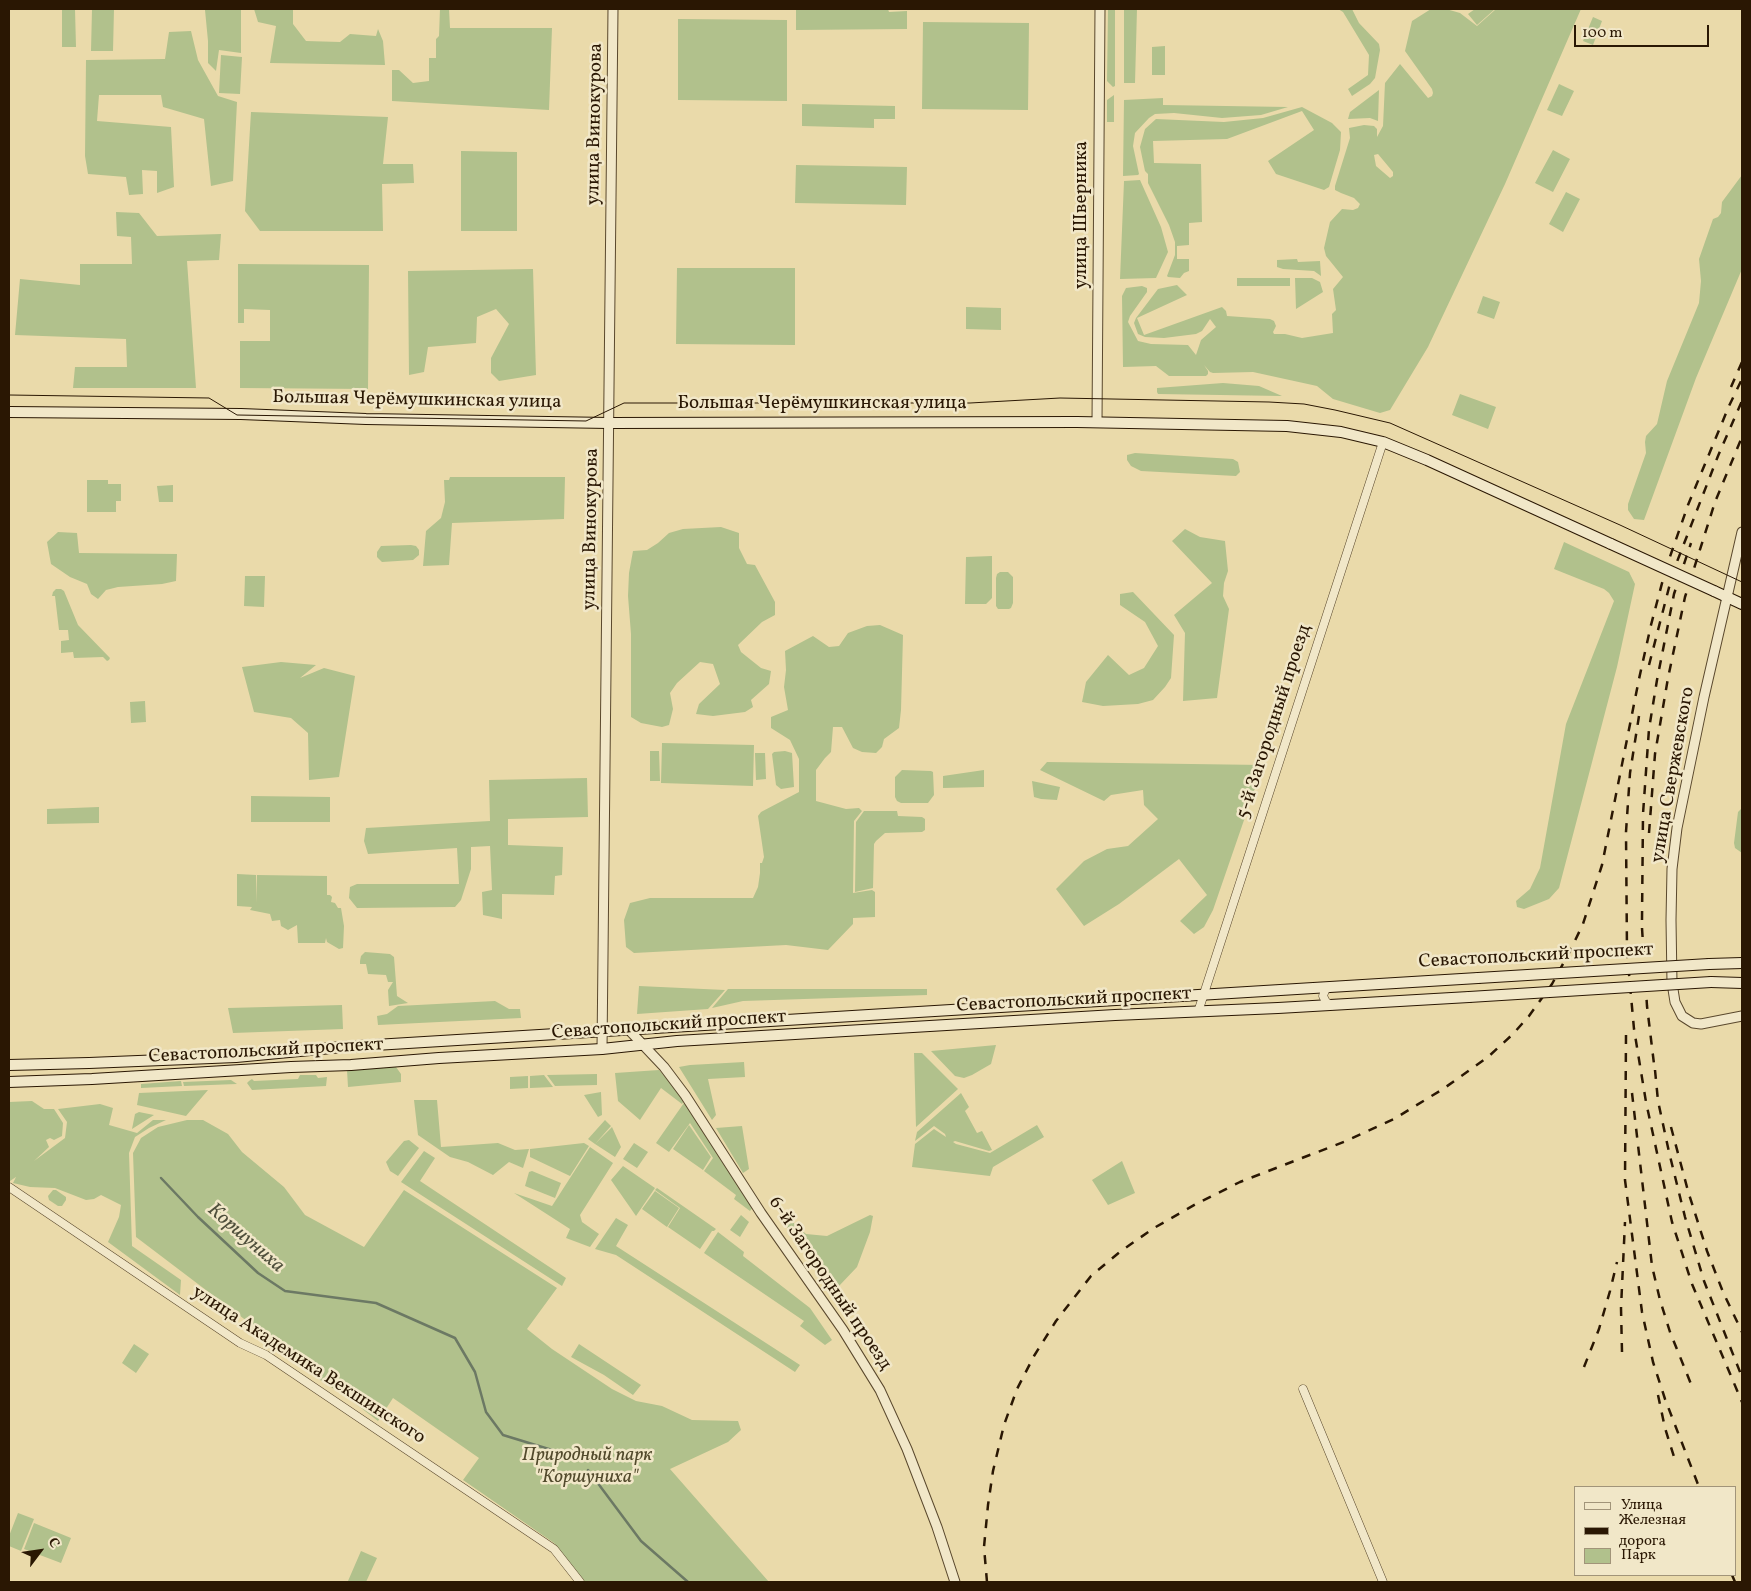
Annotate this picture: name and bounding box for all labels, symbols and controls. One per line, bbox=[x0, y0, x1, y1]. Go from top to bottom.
scale bar bbox=[1576, 15, 1711, 47]
text: 100 m bbox=[1582, 23, 1622, 44]
street label: улица Винокурова bbox=[583, 43, 609, 205]
street label: улица Шверника bbox=[1072, 141, 1094, 289]
street label: Большая Черёмушкинская улица bbox=[272, 387, 562, 415]
street label: Большая Черёмушкинская улица bbox=[677, 394, 967, 416]
street label: улица Винокурова bbox=[579, 448, 605, 610]
street label: 5-й Загородный проезд bbox=[1233, 622, 1317, 822]
street label: улица Свержевского bbox=[1647, 685, 1701, 865]
street label: Севастопольский проспект bbox=[1418, 939, 1654, 975]
street label: Севастопольский проспект bbox=[956, 983, 1192, 1019]
street label: Севастопольский проспект bbox=[551, 1006, 787, 1046]
street label: Севастопольский проспект bbox=[148, 1034, 384, 1070]
street label: 6-й Загородный проезд bbox=[762, 1193, 896, 1375]
water label: Коршуниха bbox=[201, 1199, 289, 1279]
street label: улица Академика Векшинского bbox=[187, 1282, 429, 1450]
park label: Природный парк "Коршуниха" bbox=[522, 1446, 652, 1490]
legend bbox=[1574, 1486, 1736, 1576]
text: Улица bbox=[1621, 1495, 1663, 1516]
text: Железная дорога bbox=[1619, 1510, 1686, 1552]
north arrow bbox=[15, 1526, 65, 1576]
text: С bbox=[43, 1534, 64, 1552]
text: Парк bbox=[1621, 1545, 1656, 1566]

